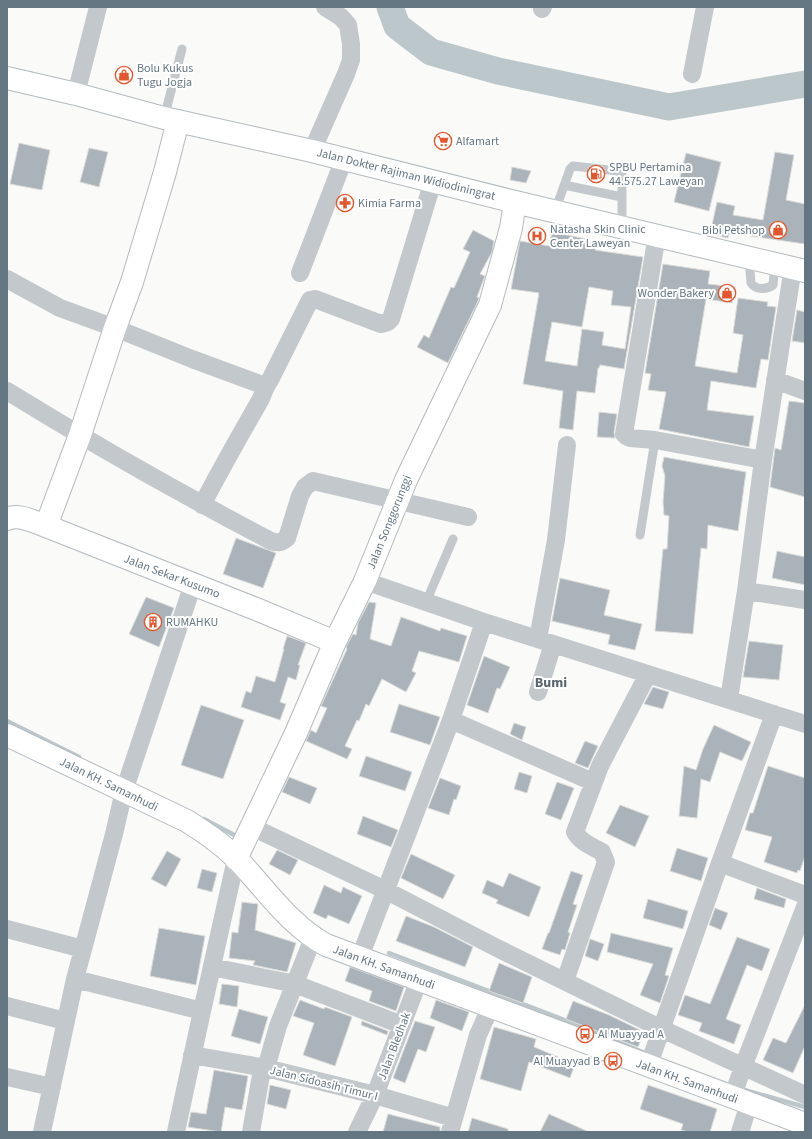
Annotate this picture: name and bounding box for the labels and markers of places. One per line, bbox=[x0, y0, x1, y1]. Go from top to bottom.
place label: Bolu Kukus Tugu Jogja bbox=[137, 60, 193, 91]
shop icon: Bolu Kukus Tugu Jogja bbox=[114, 65, 134, 85]
supermarket icon: Alfamart bbox=[433, 131, 453, 151]
place label: Alfamart bbox=[456, 133, 499, 150]
place label: SPBU Pertamina 44.575.27 Laweyan bbox=[609, 159, 704, 190]
fuel station icon: SPBU Pertamina 44.575.27 Laweyan bbox=[586, 164, 606, 184]
pharmacy icon: Kimia Farma bbox=[335, 193, 355, 213]
place label: Kimia Farma bbox=[358, 195, 421, 212]
shop icon: Bibi Petshop bbox=[768, 220, 788, 240]
place label: Natasha Skin Clinic Center Laweyan bbox=[550, 221, 646, 252]
place label: Bibi Petshop bbox=[702, 222, 765, 239]
hospital icon: Natasha Skin Clinic Center Laweyan bbox=[527, 226, 547, 246]
shop icon: Wonder Bakery bbox=[717, 283, 737, 303]
place label: Wonder Bakery bbox=[637, 285, 714, 302]
building icon: RUMAHKU bbox=[143, 612, 163, 632]
place label: RUMAHKU bbox=[166, 614, 218, 631]
bus stop icon: Al Muayyad A bbox=[575, 1024, 595, 1044]
place label: Al Muayyad A bbox=[598, 1026, 664, 1043]
bus stop icon: Al Muayyad B bbox=[603, 1051, 623, 1071]
place label: Al Muayyad B bbox=[534, 1053, 600, 1070]

